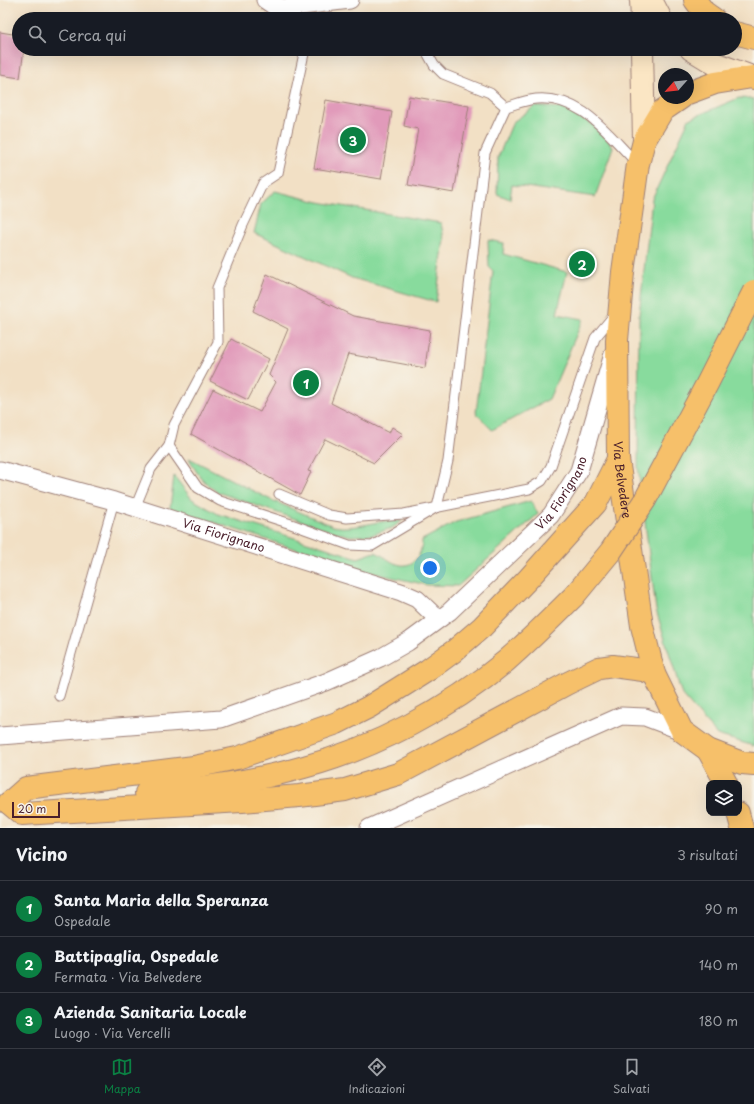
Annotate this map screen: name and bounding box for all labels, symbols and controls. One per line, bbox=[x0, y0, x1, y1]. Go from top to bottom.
search box bbox=[12, 12, 742, 56]
icon: search bbox=[26, 23, 48, 45]
text: Cerca qui bbox=[58, 23, 126, 46]
north arrow bbox=[658, 68, 694, 104]
pin: 3 bbox=[340, 125, 366, 155]
pin: 2 bbox=[569, 249, 595, 279]
pin: 1 bbox=[293, 368, 319, 398]
street label: Via Belvedere bbox=[610, 441, 636, 520]
street label: Via Fiorignano bbox=[531, 454, 591, 534]
street label: Via Fiorignano bbox=[180, 513, 268, 556]
your location bbox=[420, 558, 440, 578]
map controls bbox=[706, 780, 742, 816]
button: layers bbox=[706, 780, 742, 816]
scale bar bbox=[12, 800, 60, 819]
text: 20 m bbox=[18, 800, 46, 817]
text: Vicino bbox=[16, 841, 67, 867]
text: 3 risultati bbox=[677, 845, 738, 864]
text: Santa Maria della Speranza bbox=[54, 888, 269, 911]
text: 1 bbox=[26, 899, 32, 918]
text: 90 m bbox=[705, 899, 738, 918]
text: Ospedale bbox=[54, 911, 111, 930]
text: Battipaglia, Ospedale bbox=[54, 944, 219, 967]
text: 2 bbox=[24, 955, 34, 974]
text: 140 m bbox=[699, 955, 738, 974]
text: Fermata · Via Belvedere bbox=[54, 967, 202, 986]
text: Azienda Sanitaria Locale bbox=[54, 1000, 247, 1023]
text: 3 bbox=[25, 1011, 33, 1030]
text: 180 m bbox=[699, 1011, 738, 1030]
text: Luogo · Via Vercelli bbox=[54, 1023, 171, 1042]
tab: Mappa bbox=[104, 1056, 141, 1097]
tab: Indicazioni bbox=[348, 1056, 405, 1097]
tab: Salvati bbox=[613, 1056, 650, 1097]

